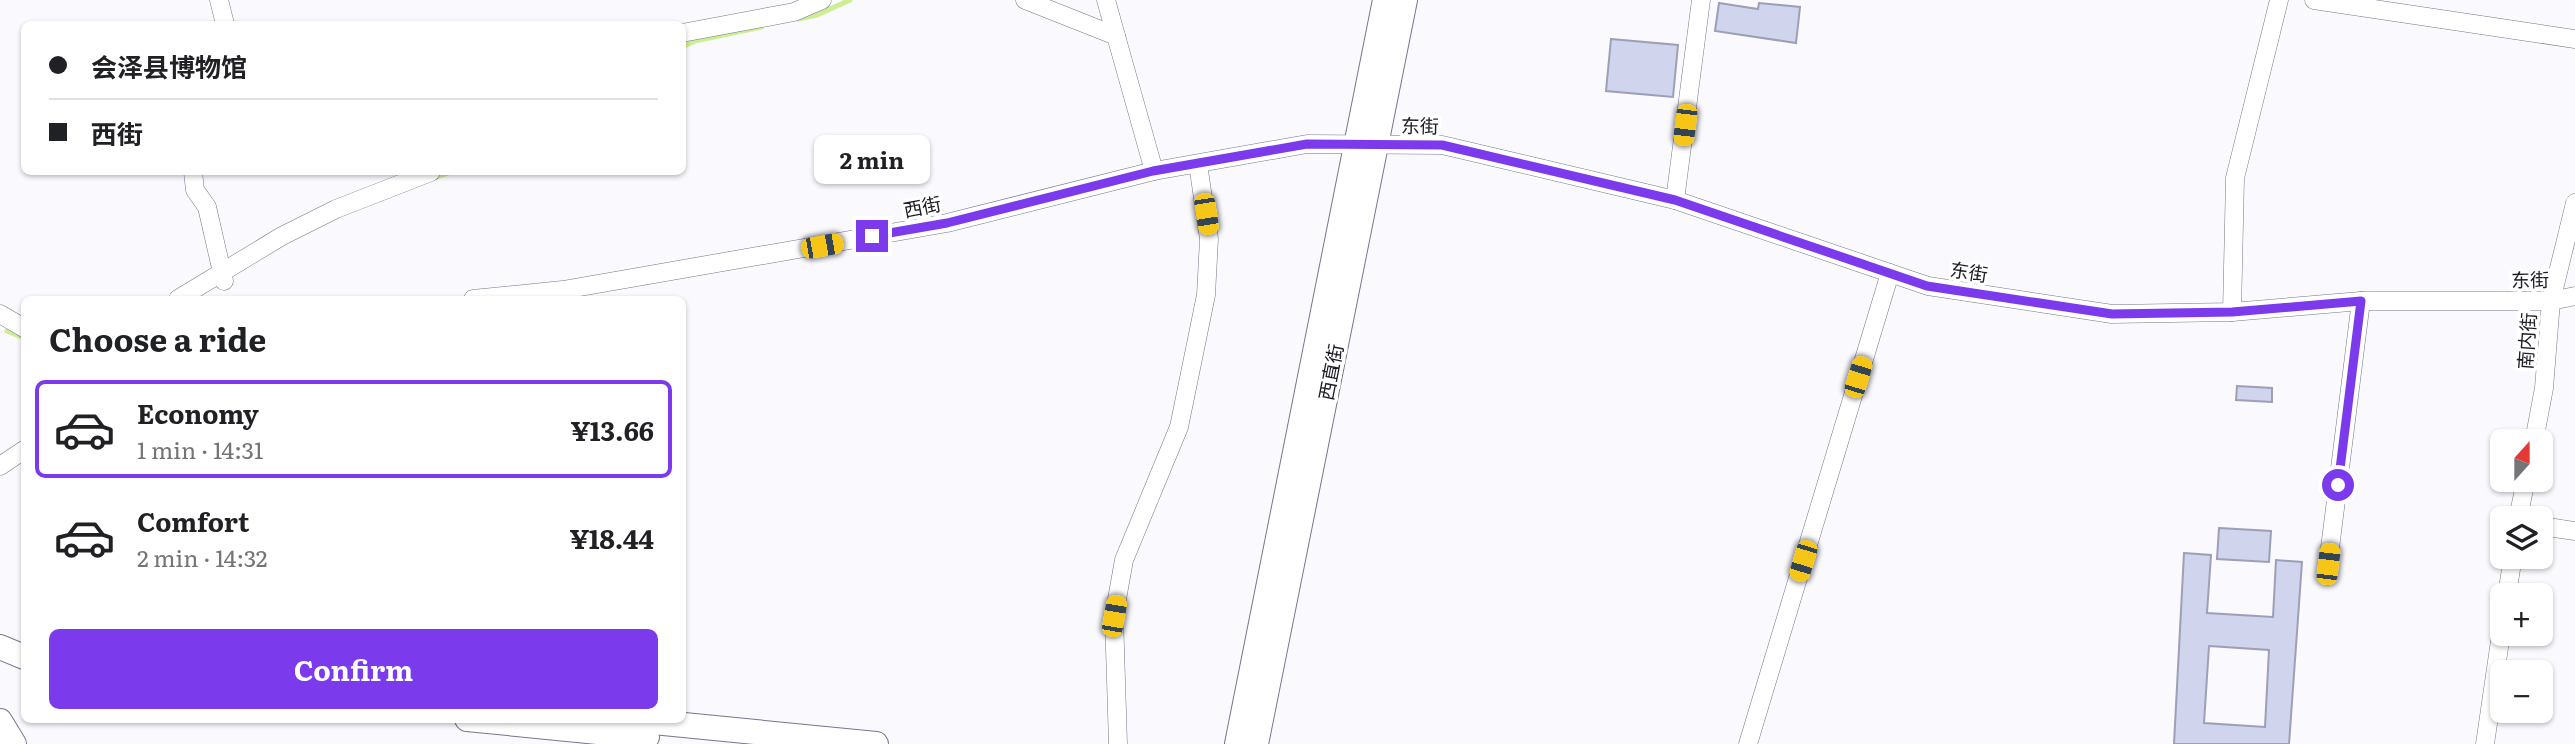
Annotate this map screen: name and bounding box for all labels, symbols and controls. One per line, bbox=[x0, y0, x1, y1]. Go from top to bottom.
text: 会泽县博物馆 bbox=[91, 46, 247, 85]
car bbox=[1673, 103, 1698, 147]
street label: 东街 bbox=[1401, 111, 1439, 139]
text: 西街 bbox=[91, 113, 143, 152]
callout: 2 min bbox=[814, 134, 930, 184]
text: 2 min bbox=[840, 142, 904, 176]
street label: 西街 bbox=[901, 189, 943, 223]
car bbox=[1193, 192, 1220, 236]
route end bbox=[856, 220, 888, 252]
car bbox=[800, 232, 845, 260]
street label: 东街 bbox=[1948, 254, 1990, 288]
street label: 东街 bbox=[2511, 265, 2549, 293]
street label: 南内街 bbox=[2510, 312, 2542, 370]
text: Choose a ride bbox=[49, 314, 266, 362]
street label: 西直街 bbox=[1311, 341, 1349, 403]
car bbox=[1842, 354, 1875, 400]
text: Economy bbox=[137, 393, 259, 432]
icon: car bbox=[53, 398, 116, 461]
text: ¥13.66 bbox=[570, 410, 654, 449]
north arrow bbox=[2490, 429, 2553, 492]
map controls bbox=[2490, 429, 2553, 723]
text: 1 min · 14:31 bbox=[137, 432, 263, 466]
route start bbox=[2322, 469, 2354, 501]
text: Comfort bbox=[137, 501, 249, 540]
icon: car bbox=[53, 506, 116, 569]
button: layers bbox=[2490, 506, 2553, 569]
text: ¥18.44 bbox=[569, 518, 654, 557]
car bbox=[1787, 538, 1820, 584]
text: 2 min · 14:32 bbox=[137, 540, 267, 574]
car bbox=[2316, 542, 2341, 586]
button: + bbox=[2490, 583, 2553, 646]
car bbox=[1101, 593, 1128, 639]
button: Confirm bbox=[49, 629, 658, 709]
button: − bbox=[2490, 660, 2553, 723]

